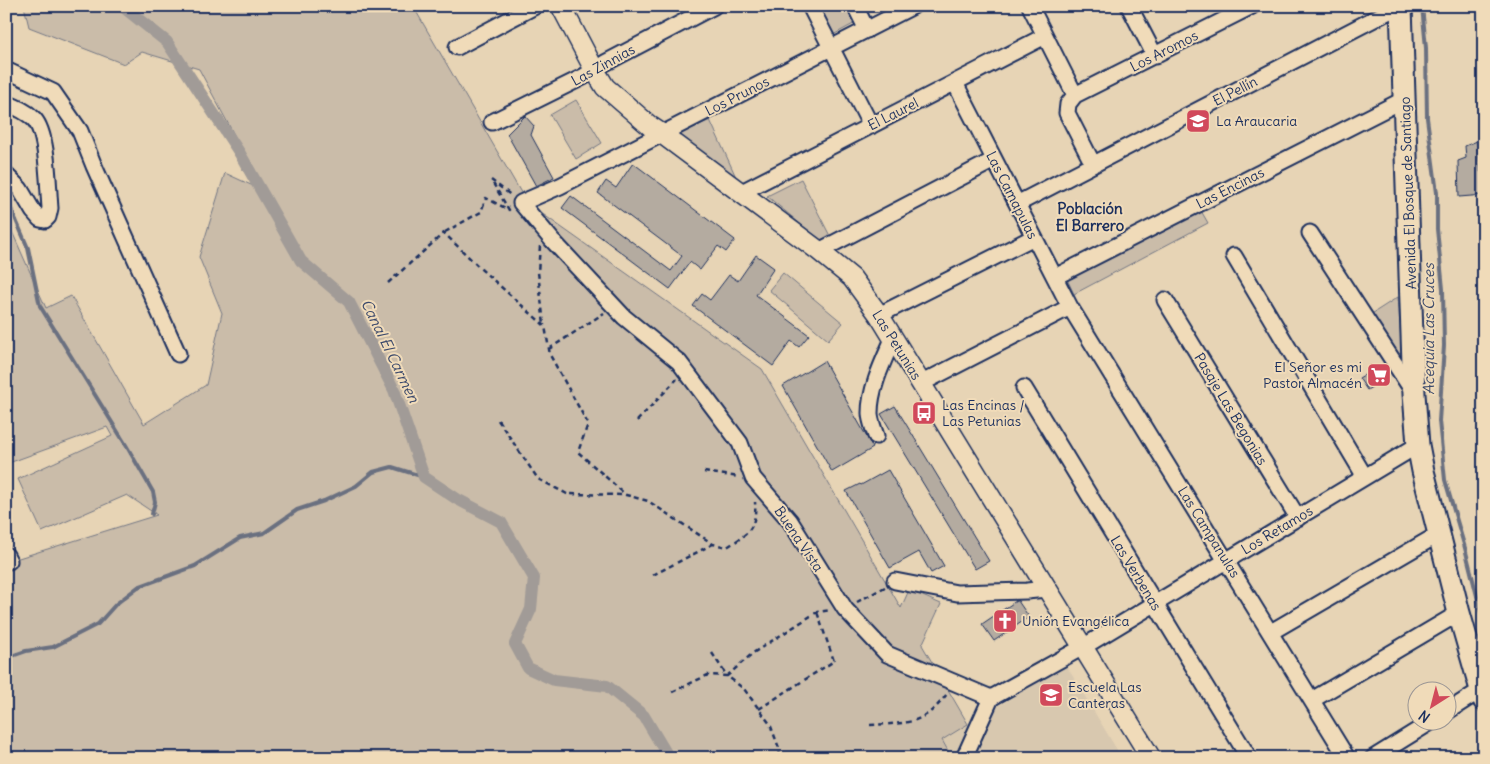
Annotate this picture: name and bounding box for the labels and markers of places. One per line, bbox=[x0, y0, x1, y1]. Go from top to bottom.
school or university icon: La Araucaria bbox=[1185, 108, 1211, 134]
place label: La Araucaria bbox=[1216, 112, 1297, 130]
place label: El Señor es mi Pastor Almacén bbox=[1263, 358, 1362, 392]
supermarket icon: El Señor es mi Pastor Almacén bbox=[1366, 362, 1392, 388]
place label: Las Encinas / Las Petunias bbox=[942, 396, 1025, 430]
bus stop icon: Las Encinas / Las Petunias bbox=[911, 400, 937, 426]
church icon: Unión Evangélica bbox=[992, 608, 1018, 634]
place label: Unión Evangélica bbox=[1022, 612, 1130, 630]
place label: Escuela Las Canteras bbox=[1068, 678, 1142, 712]
school or university icon: Escuela Las Canteras bbox=[1038, 682, 1064, 708]

